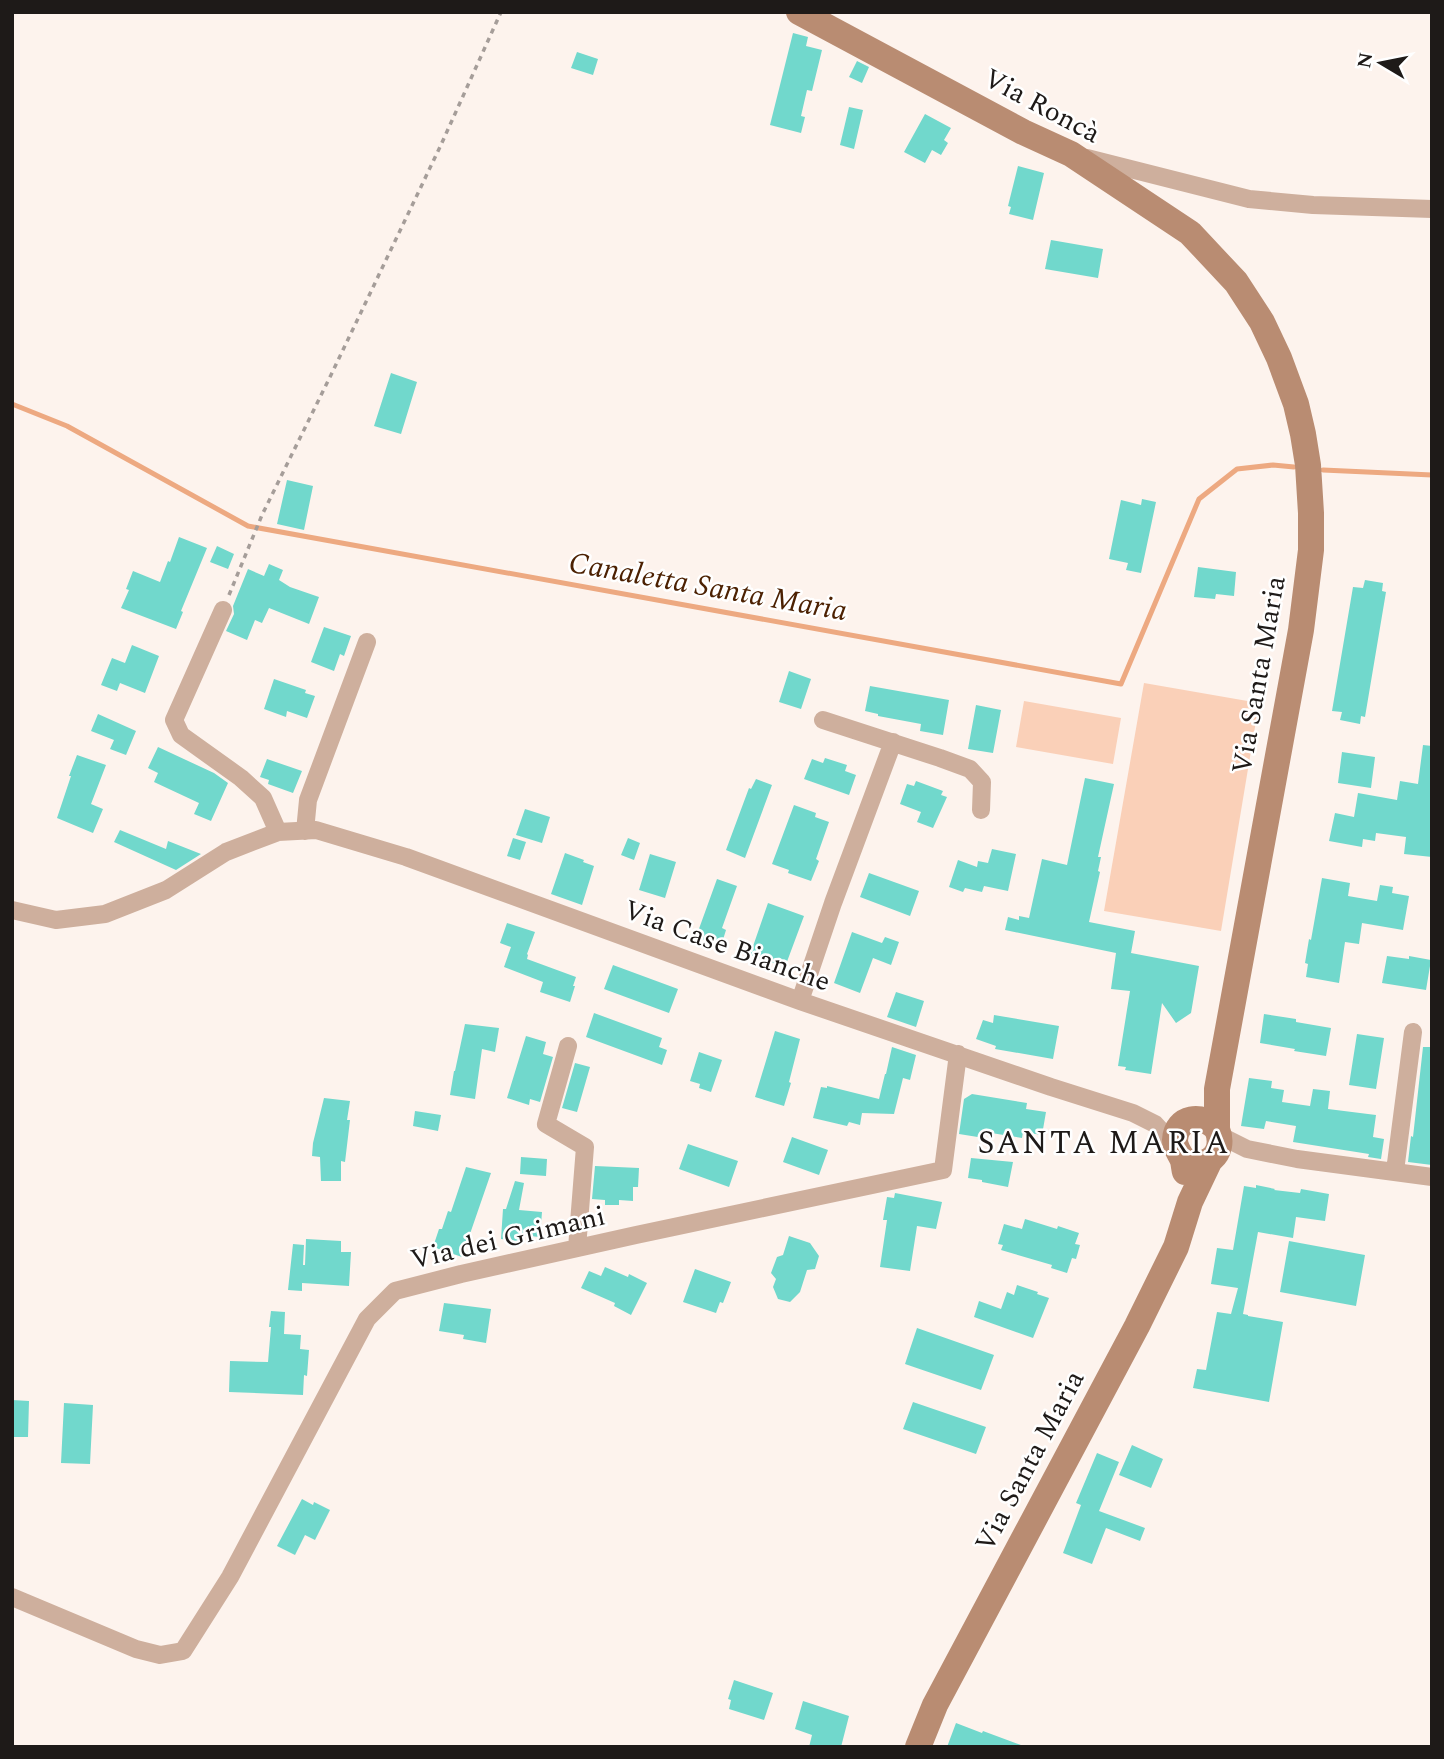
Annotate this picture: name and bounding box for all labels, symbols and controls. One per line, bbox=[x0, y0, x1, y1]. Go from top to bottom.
north arrow bbox=[1346, 28, 1416, 98]
text: N bbox=[1350, 50, 1381, 70]
street label: Via Roncà bbox=[976, 57, 1109, 155]
water label: Canaletta Santa Maria bbox=[565, 540, 851, 634]
street label: Via Santa Maria bbox=[1220, 572, 1298, 777]
street label: Via Case Bianche bbox=[618, 889, 836, 1003]
district label: SANTA MARIA bbox=[977, 1119, 1231, 1168]
street label: Via dei Grimani bbox=[406, 1195, 610, 1281]
street label: Via Santa Maria bbox=[964, 1362, 1096, 1560]

